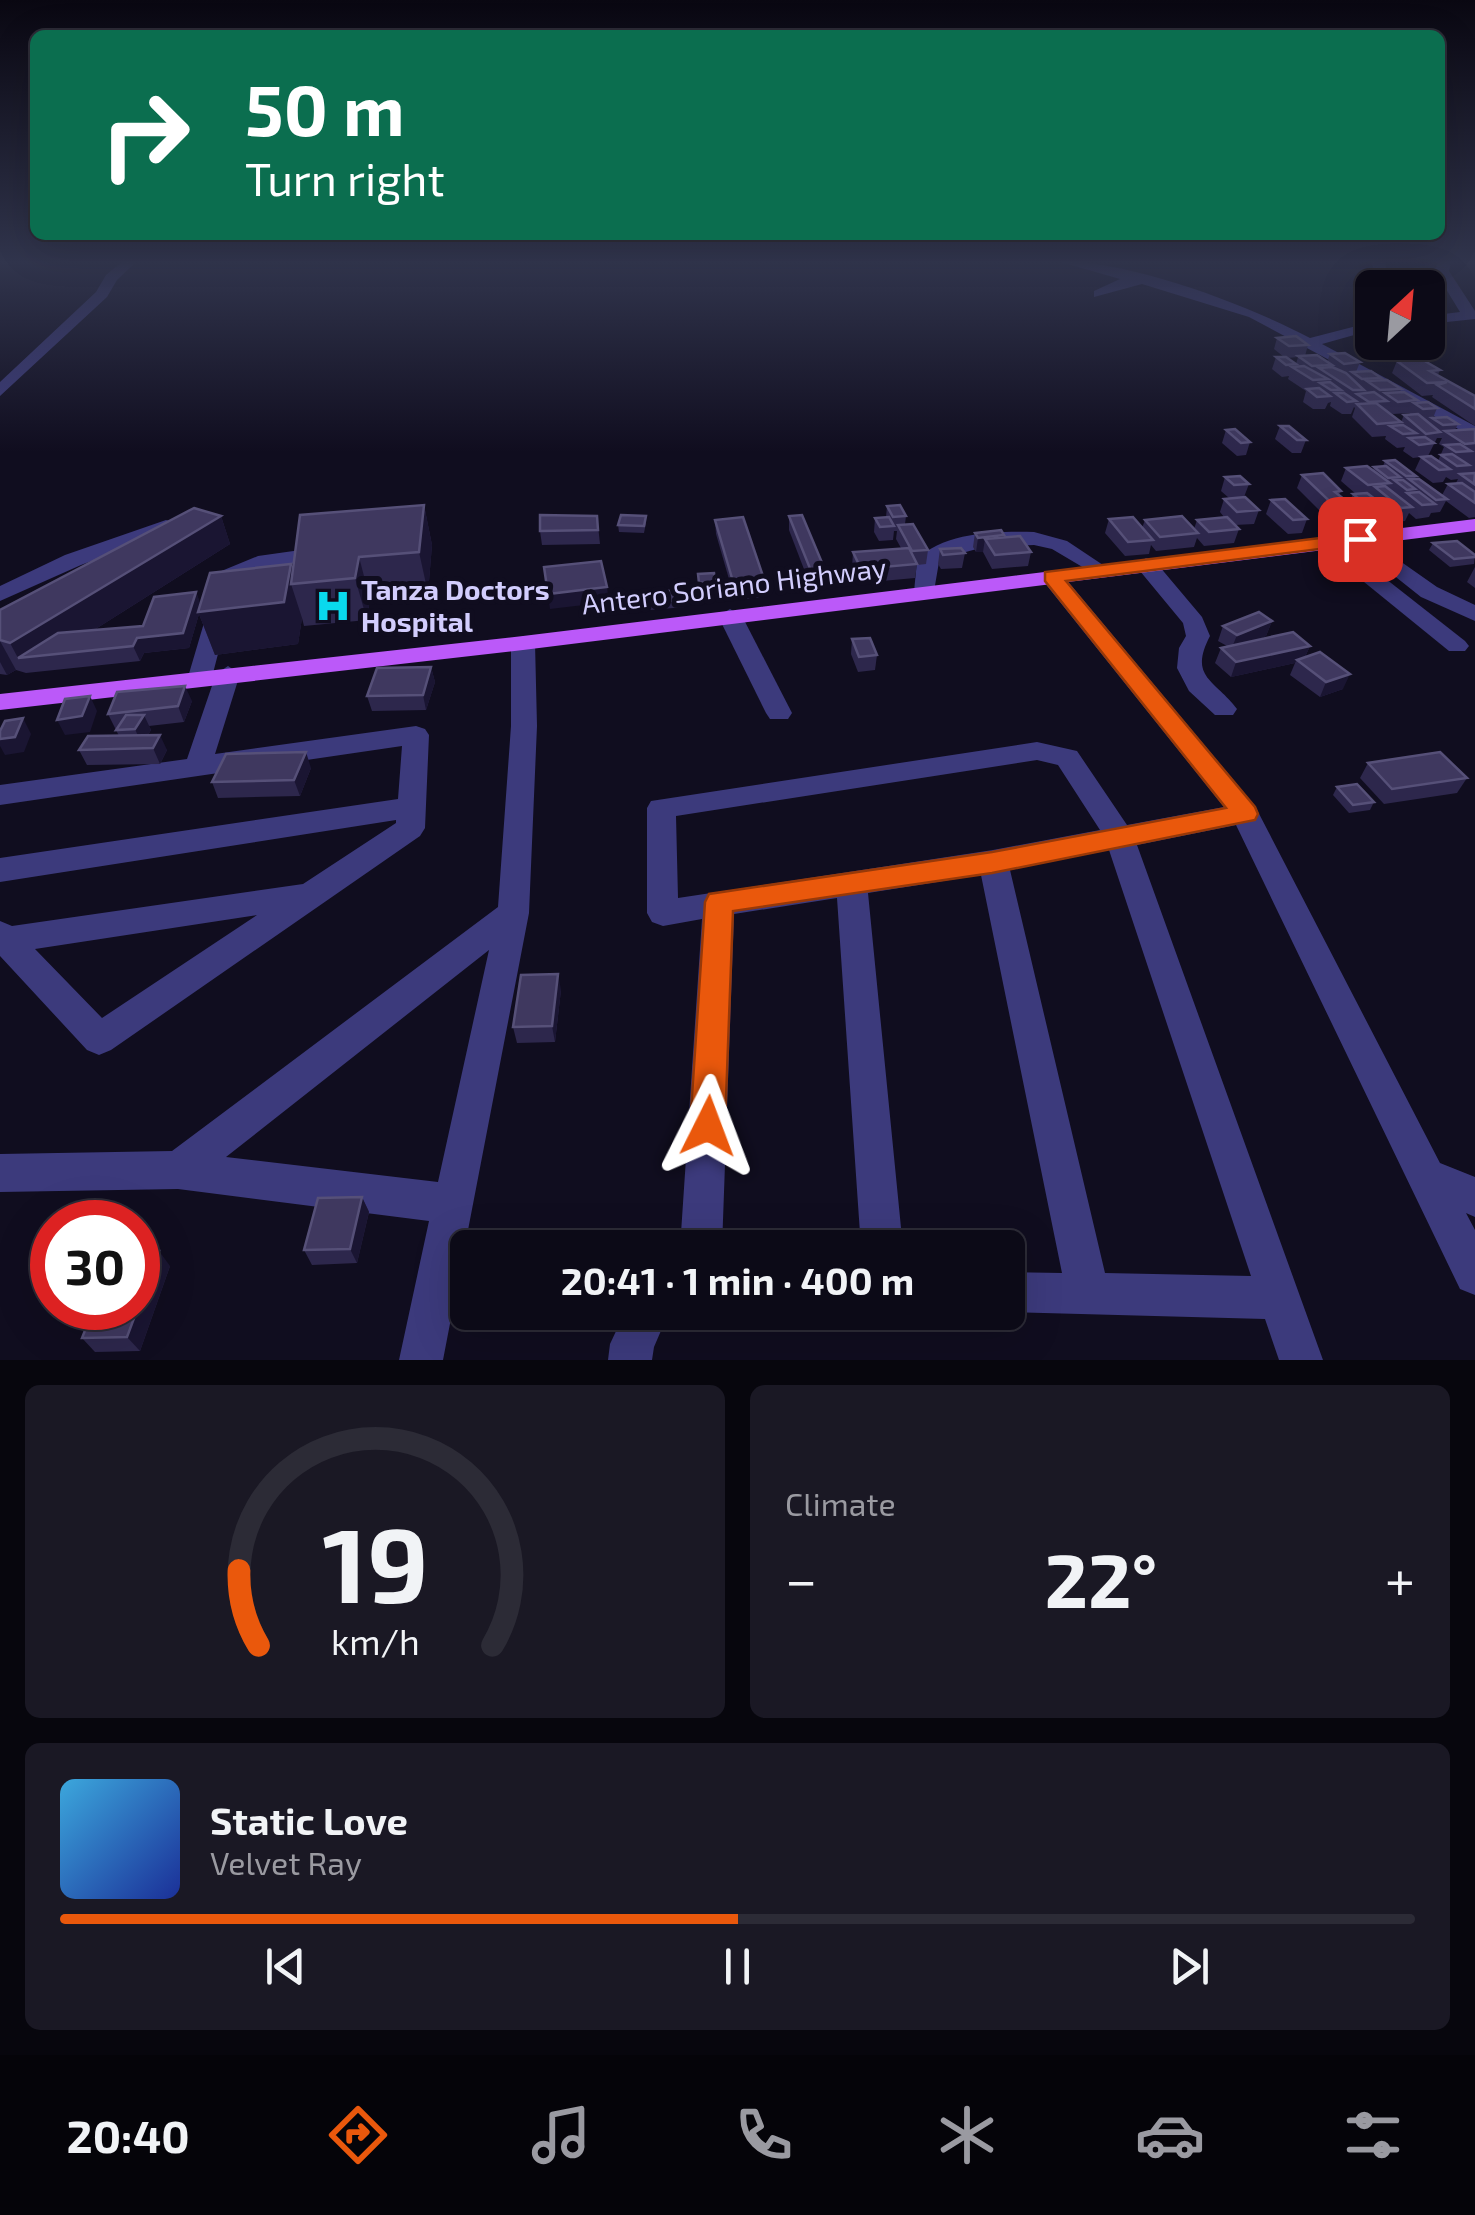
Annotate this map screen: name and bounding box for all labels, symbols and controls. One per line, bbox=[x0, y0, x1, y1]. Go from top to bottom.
text: 50 m bbox=[245, 66, 405, 150]
icon: right bbox=[80, 70, 210, 200]
text: Turn right bbox=[245, 151, 445, 205]
north arrow bbox=[1355, 270, 1445, 360]
map controls bbox=[1355, 270, 1445, 360]
pin bbox=[1318, 497, 1403, 582]
icon: arrive bbox=[1333, 512, 1388, 567]
street label: Antero Soriano Highway bbox=[580, 549, 888, 621]
place label: Tanza Doctors Hospital bbox=[361, 572, 550, 638]
hospital icon: Tanza Doctors Hospital bbox=[314, 587, 352, 625]
position arrow bbox=[656, 1074, 760, 1178]
speed limit sign: 30 bbox=[30, 1200, 160, 1330]
text: 20:41 · 1 min · 400 m bbox=[561, 1257, 914, 1303]
text: Climate bbox=[785, 1484, 896, 1522]
text: 19 bbox=[322, 1499, 428, 1624]
text: 22° bbox=[1044, 1533, 1157, 1623]
text: − bbox=[785, 1545, 817, 1611]
text: + bbox=[1385, 1545, 1415, 1611]
text: km/h bbox=[331, 1619, 419, 1662]
text: Static Love bbox=[210, 1797, 408, 1843]
text: Velvet Ray bbox=[210, 1843, 362, 1881]
icon: previous bbox=[258, 1939, 313, 1994]
icon: pause bbox=[710, 1939, 765, 1994]
icon: next bbox=[1162, 1939, 1217, 1994]
icon: directions bbox=[323, 2100, 393, 2170]
icon: music bbox=[526, 2100, 596, 2170]
icon: phone bbox=[729, 2100, 799, 2170]
icon: climate bbox=[932, 2100, 1002, 2170]
icon: car bbox=[1135, 2100, 1205, 2170]
icon: filters bbox=[1338, 2100, 1408, 2170]
text: 20:40 bbox=[67, 2108, 190, 2162]

